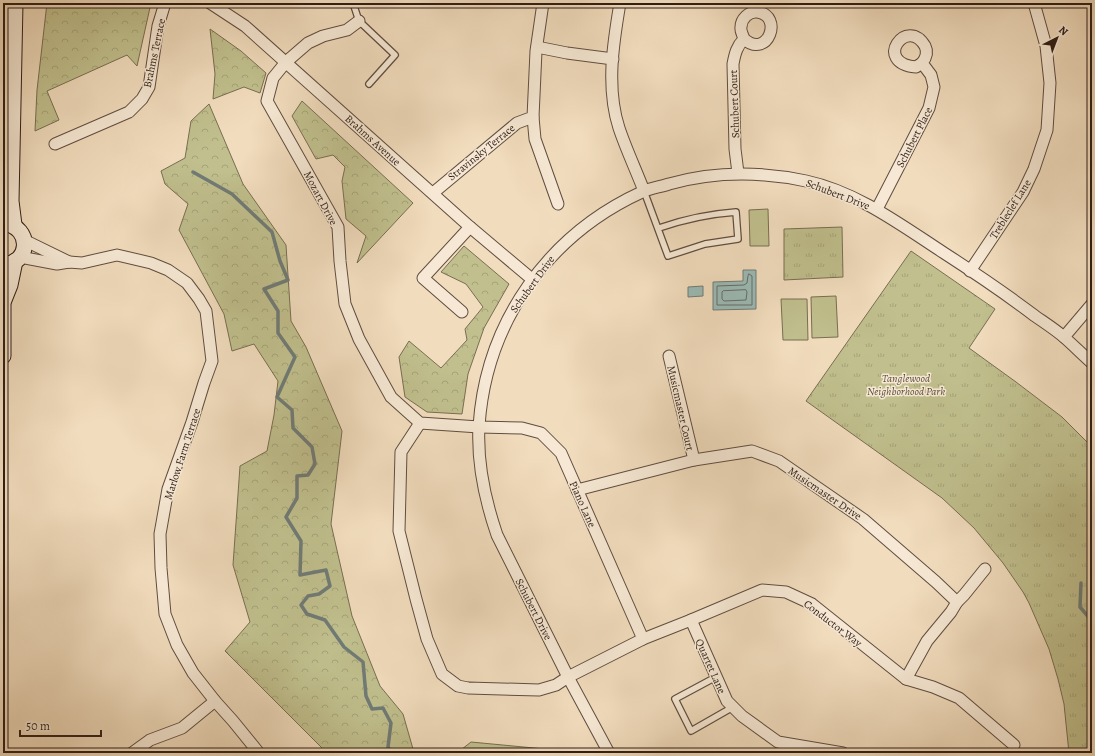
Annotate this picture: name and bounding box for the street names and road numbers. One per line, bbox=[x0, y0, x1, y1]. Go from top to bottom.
street label: Brahms Terrace bbox=[140, 17, 169, 89]
street label: Schubert Court bbox=[726, 69, 743, 139]
street label: Schubert Place bbox=[893, 104, 936, 170]
street label: Brahms Avenue bbox=[342, 111, 404, 169]
street label: Stravinsky Terrace bbox=[444, 121, 518, 184]
street label: Mozart Drive bbox=[300, 168, 341, 228]
street label: Schubert Drive bbox=[804, 175, 872, 214]
street label: Trebleclef Lane bbox=[986, 177, 1035, 242]
street label: Schubert Drive bbox=[507, 253, 558, 316]
street label: Musicmaster Court bbox=[663, 364, 698, 452]
street label: Marlow Farm Terrace bbox=[161, 406, 204, 502]
street label: Musicmaster Drive bbox=[785, 463, 864, 524]
street label: Piano Lane bbox=[566, 479, 599, 530]
street label: Schubert Drive bbox=[512, 576, 556, 643]
street label: Conductor Way bbox=[800, 597, 865, 650]
street label: Quartet Lane bbox=[692, 636, 729, 696]

